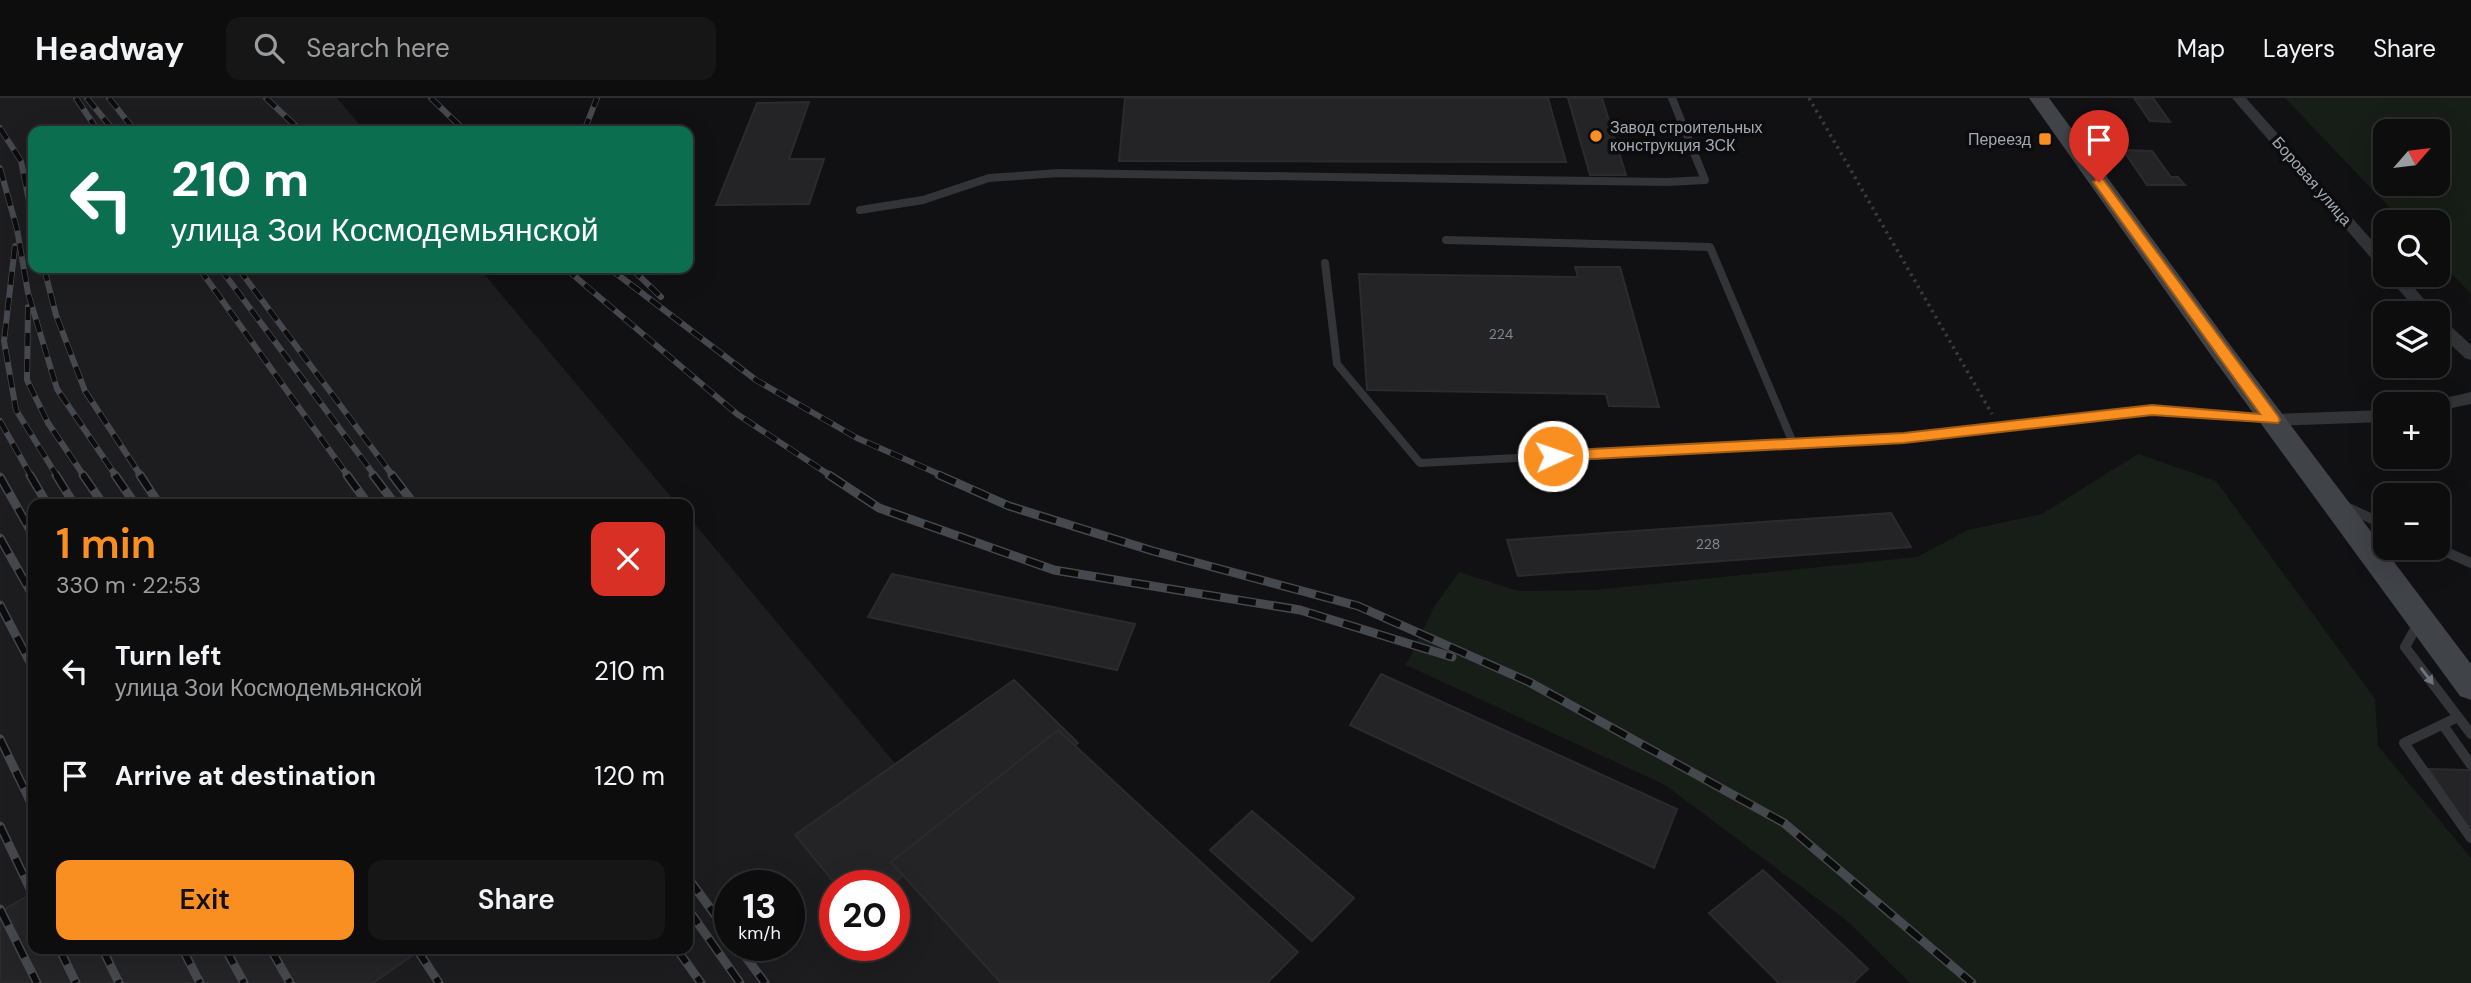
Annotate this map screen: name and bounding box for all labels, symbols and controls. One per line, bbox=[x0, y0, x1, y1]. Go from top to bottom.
search box bbox=[226, 17, 716, 80]
text: Headway bbox=[35, 27, 184, 70]
icon: search bbox=[250, 29, 288, 67]
text: Search here bbox=[306, 31, 450, 65]
text: Map bbox=[2177, 33, 2225, 64]
text: Layers bbox=[2263, 33, 2335, 64]
text: Share bbox=[2373, 33, 2436, 64]
pin bbox=[2069, 110, 2129, 182]
place label: Завод строительных конструкция ЗСК bbox=[1610, 117, 1763, 156]
north arrow bbox=[2373, 119, 2450, 196]
map controls bbox=[2373, 119, 2450, 560]
icon: arrive bbox=[2080, 121, 2118, 159]
marker: Завод строительных конструкция ЗСК bbox=[1588, 128, 1604, 144]
place label: Переезд bbox=[1968, 129, 2032, 150]
marker: Переезд bbox=[2037, 131, 2053, 147]
street label: Боровая улица bbox=[2268, 132, 2357, 230]
text: 210 m bbox=[171, 147, 309, 211]
icon: left bbox=[56, 154, 147, 245]
text: улица Зои Космодемьянской bbox=[171, 209, 599, 251]
button: search bbox=[2373, 210, 2450, 287]
button: layers bbox=[2373, 301, 2450, 378]
house number: 224 bbox=[1489, 325, 1514, 343]
button: + bbox=[2373, 392, 2450, 469]
position arrow bbox=[1516, 419, 1590, 493]
button: − bbox=[2373, 483, 2450, 560]
text: 1 min bbox=[56, 516, 156, 571]
button: close bbox=[591, 522, 665, 596]
house number: 228 bbox=[1696, 535, 1720, 553]
text: 330 m · 22:53 bbox=[56, 570, 201, 600]
text: Turn left bbox=[115, 639, 222, 673]
icon: left bbox=[56, 652, 94, 690]
text: 210 m bbox=[594, 654, 665, 688]
one-way arrow bbox=[2420, 667, 2434, 685]
text: улица Зои Космодемьянской bbox=[115, 673, 422, 703]
icon: arrive bbox=[56, 757, 94, 795]
text: Arrive at destination bbox=[115, 759, 376, 793]
text: 120 m bbox=[594, 759, 665, 793]
button: Exit bbox=[56, 860, 354, 940]
button: Share bbox=[368, 860, 665, 940]
speed limit sign: 20 bbox=[819, 870, 910, 961]
text: 13 bbox=[743, 883, 776, 929]
text: km/h bbox=[738, 921, 781, 945]

